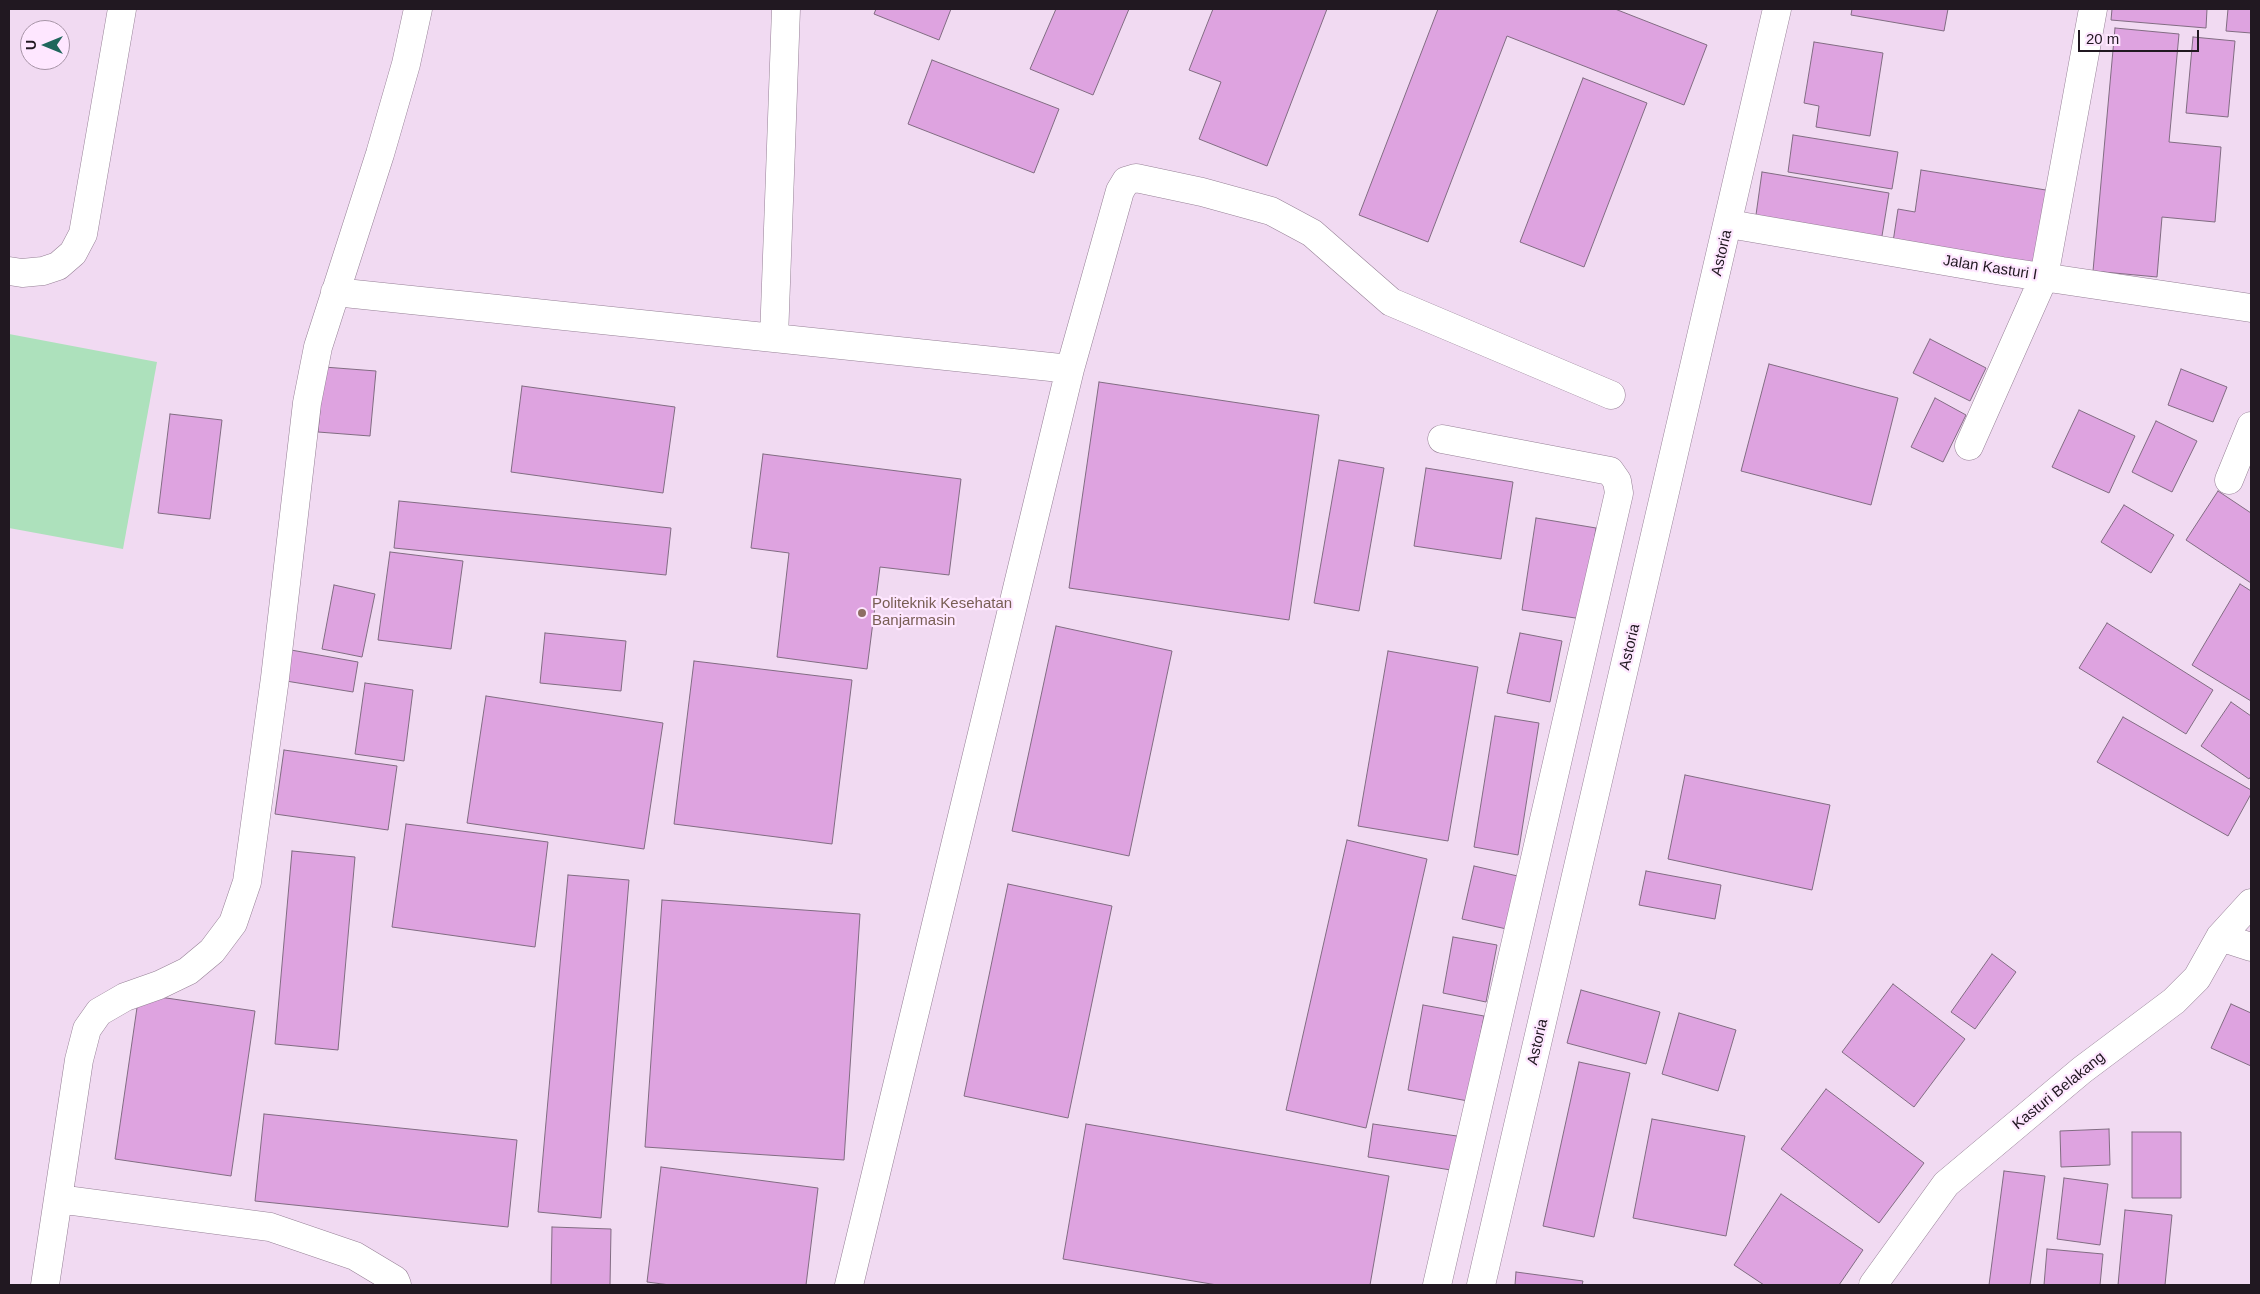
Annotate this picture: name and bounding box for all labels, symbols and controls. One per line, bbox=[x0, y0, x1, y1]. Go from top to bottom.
north arrow bbox=[20, 20, 70, 70]
scale bar bbox=[2080, 20, 2201, 52]
text: 20 m bbox=[2086, 30, 2119, 47]
text: U bbox=[23, 40, 39, 50]
street label: Astoria bbox=[1708, 228, 1736, 278]
street label: Jalan Kasturi I bbox=[1942, 252, 2038, 284]
place label: Politeknik Kesehatan Banjarmasin bbox=[872, 595, 1012, 630]
marker: Politeknik Kesehatan Banjarmasin bbox=[856, 607, 868, 619]
street label: Astoria bbox=[1616, 622, 1644, 672]
street label: Astoria bbox=[1524, 1017, 1552, 1067]
street label: Kasturi Belakang bbox=[2009, 1048, 2109, 1134]

